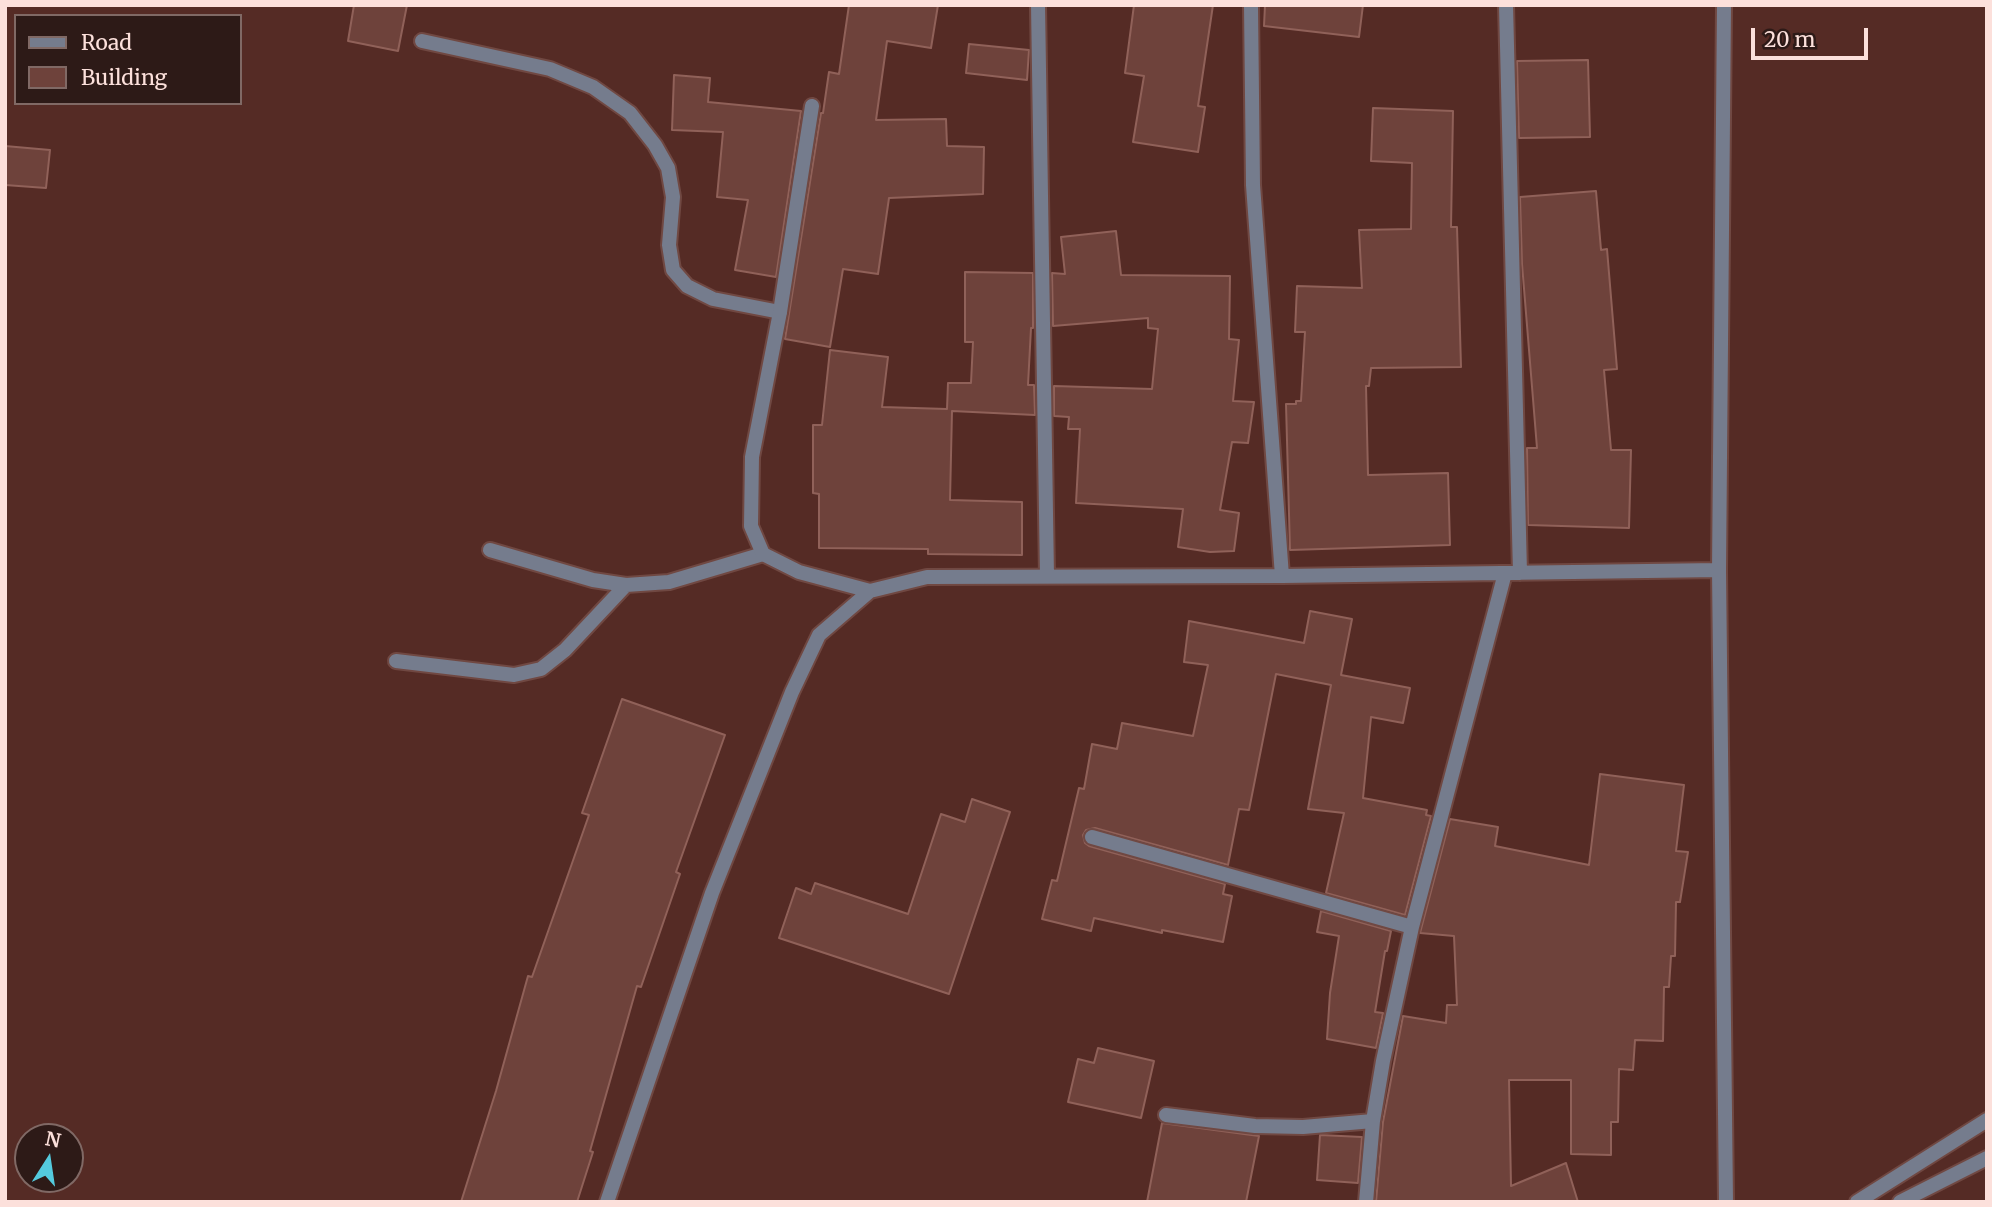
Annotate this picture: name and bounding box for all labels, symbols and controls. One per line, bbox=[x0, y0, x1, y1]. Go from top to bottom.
legend bbox=[14, 14, 242, 105]
scale bar bbox=[1754, 14, 1871, 58]
text: 20 m bbox=[1764, 26, 1815, 53]
text: Road bbox=[81, 29, 132, 56]
text: Building bbox=[81, 64, 167, 91]
north arrow bbox=[14, 1123, 84, 1193]
text: N bbox=[43, 1126, 63, 1153]

